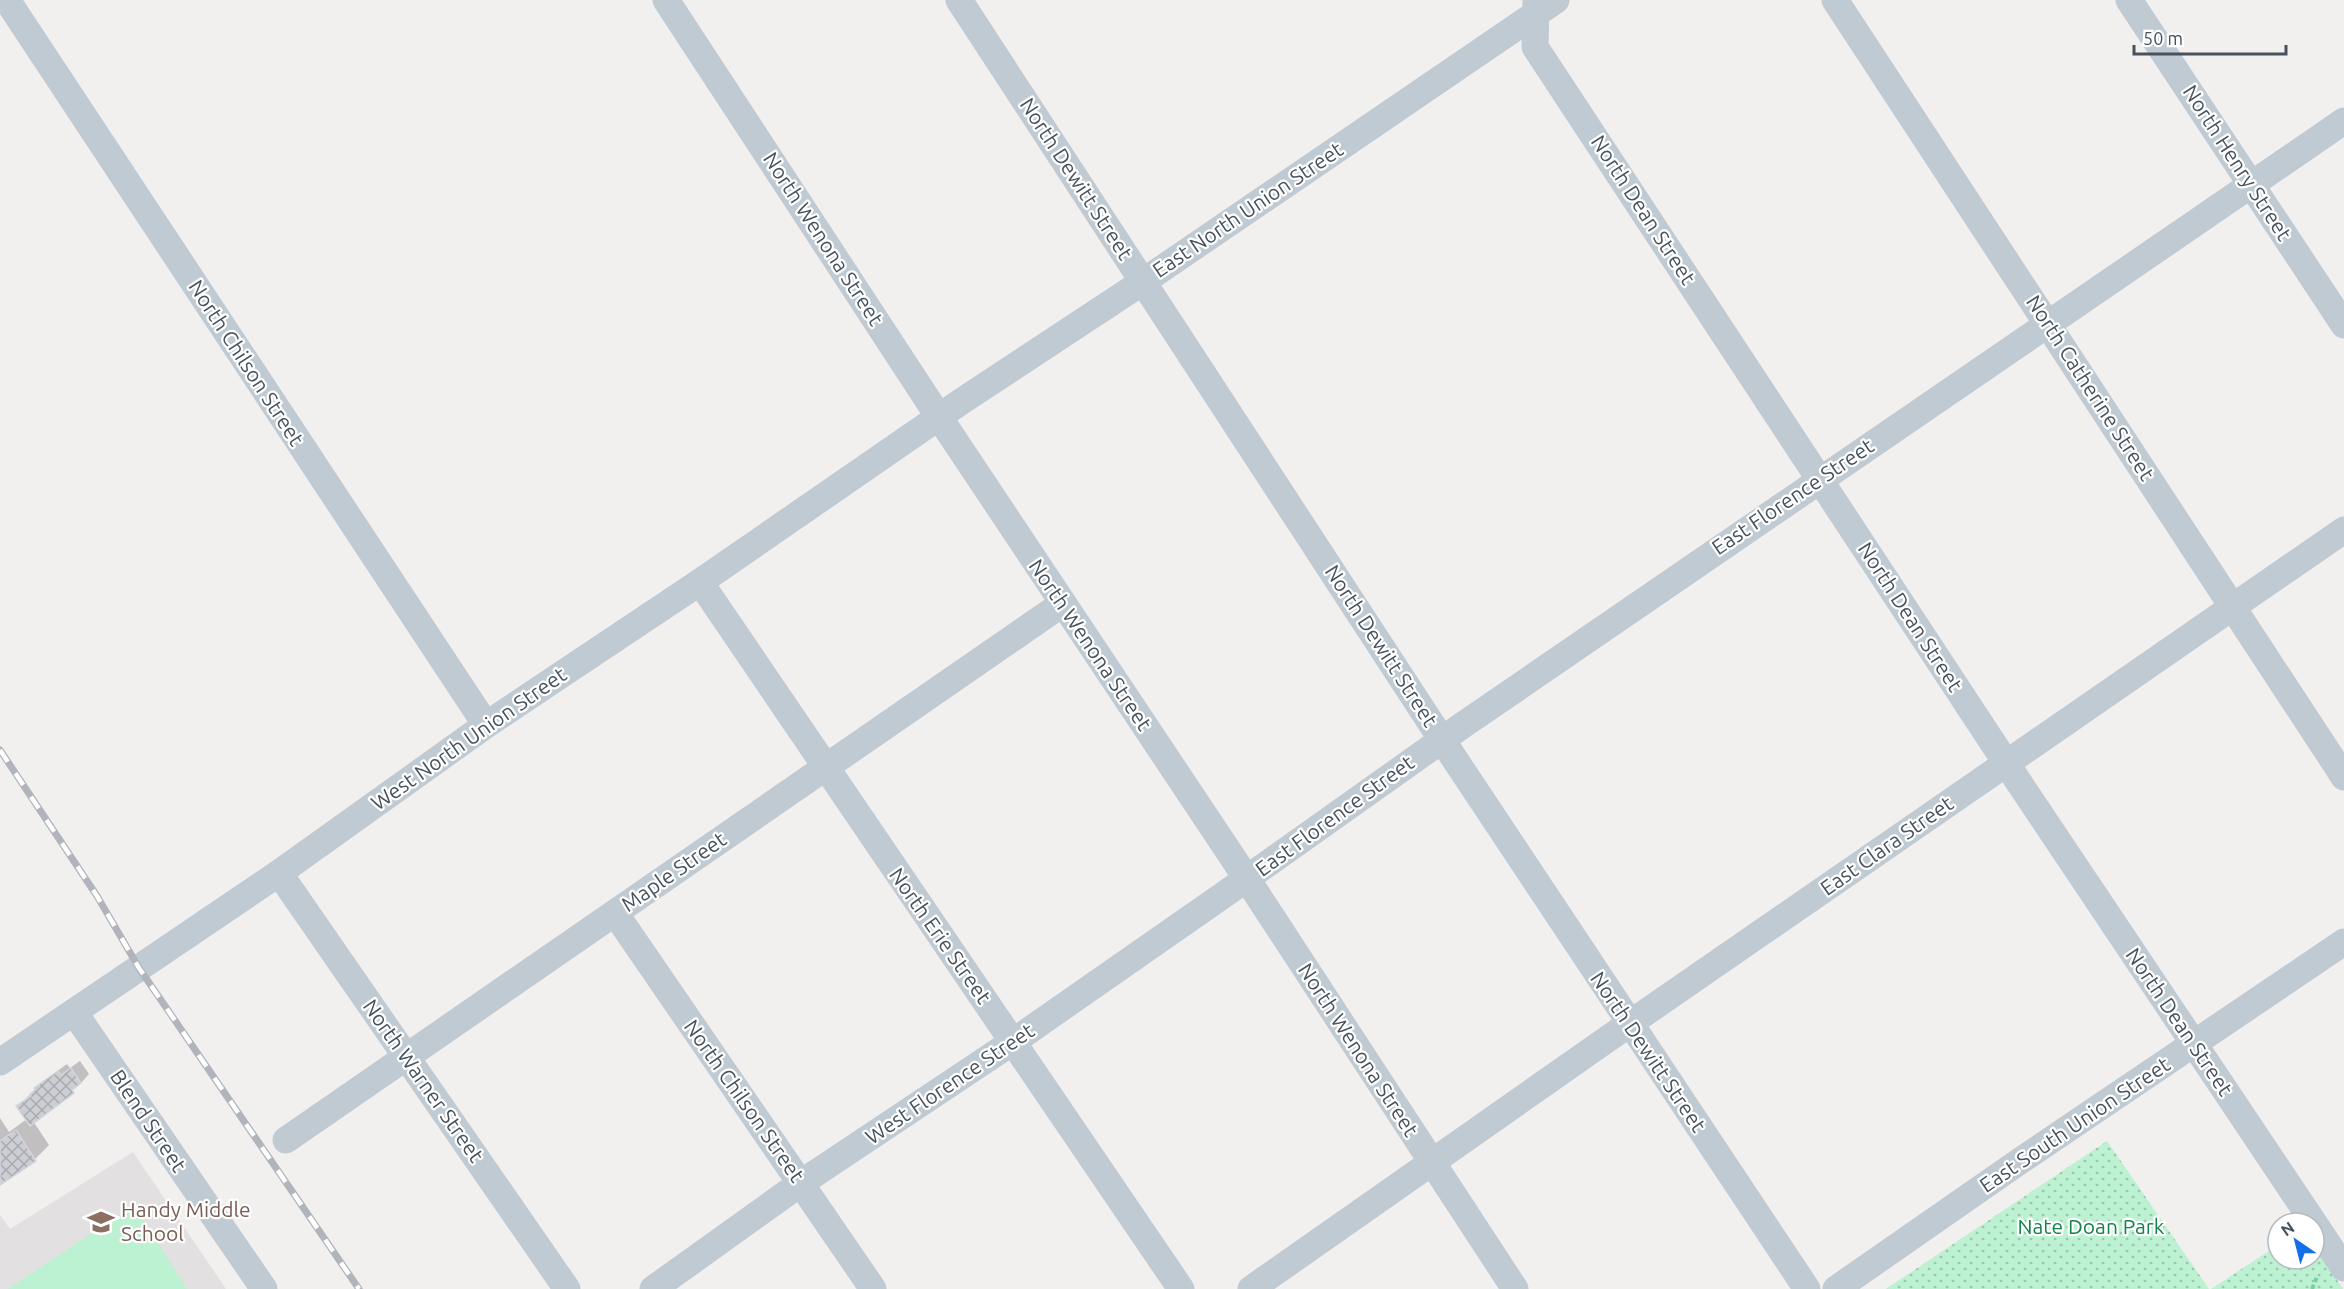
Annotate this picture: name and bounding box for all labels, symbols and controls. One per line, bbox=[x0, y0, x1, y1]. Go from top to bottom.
scale bar bbox=[2134, 18, 2286, 56]
text: 50 m bbox=[2143, 28, 2183, 48]
street label: North Henry Street bbox=[2179, 80, 2297, 245]
street label: North Dewitt Street bbox=[1016, 93, 1138, 264]
street label: North Dean Street bbox=[1587, 130, 1701, 289]
street label: East North Union Street bbox=[1148, 137, 1347, 282]
street label: North Wenona Street bbox=[759, 147, 889, 329]
street label: North Chilson Street bbox=[184, 275, 309, 450]
street label: North Catherine Street bbox=[2022, 290, 2160, 485]
street label: East Florence Street bbox=[1707, 433, 1878, 559]
street label: North Dean Street bbox=[1854, 537, 1968, 696]
street label: North Wenona Street bbox=[1025, 554, 1157, 735]
street label: North Dewitt Street bbox=[1321, 560, 1443, 731]
street label: West North Union Street bbox=[366, 662, 570, 815]
street label: East Florence Street bbox=[1251, 750, 1418, 881]
street label: East Clara Street bbox=[1816, 791, 1957, 900]
street label: Maple Street bbox=[617, 826, 730, 916]
street label: North Erie Street bbox=[885, 863, 997, 1008]
street label: North Dean Street bbox=[2122, 943, 2238, 1100]
street label: North Wenona Street bbox=[1294, 958, 1424, 1140]
street label: North Dewitt Street bbox=[1586, 967, 1711, 1136]
street label: North Warner Street bbox=[359, 994, 489, 1166]
street label: North Chilson Street bbox=[680, 1015, 810, 1186]
street label: West Florence Street bbox=[861, 1018, 1038, 1148]
street label: East South Union Street bbox=[1975, 1052, 2174, 1197]
street label: Blend Street bbox=[106, 1065, 192, 1176]
place label: Handy Middle School bbox=[121, 1197, 251, 1245]
school or university icon: Handy Middle School bbox=[86, 1207, 116, 1237]
north arrow bbox=[2266, 1211, 2326, 1271]
park label: Nate Doan Park bbox=[2018, 1214, 2165, 1238]
text: N bbox=[2277, 1218, 2297, 1240]

